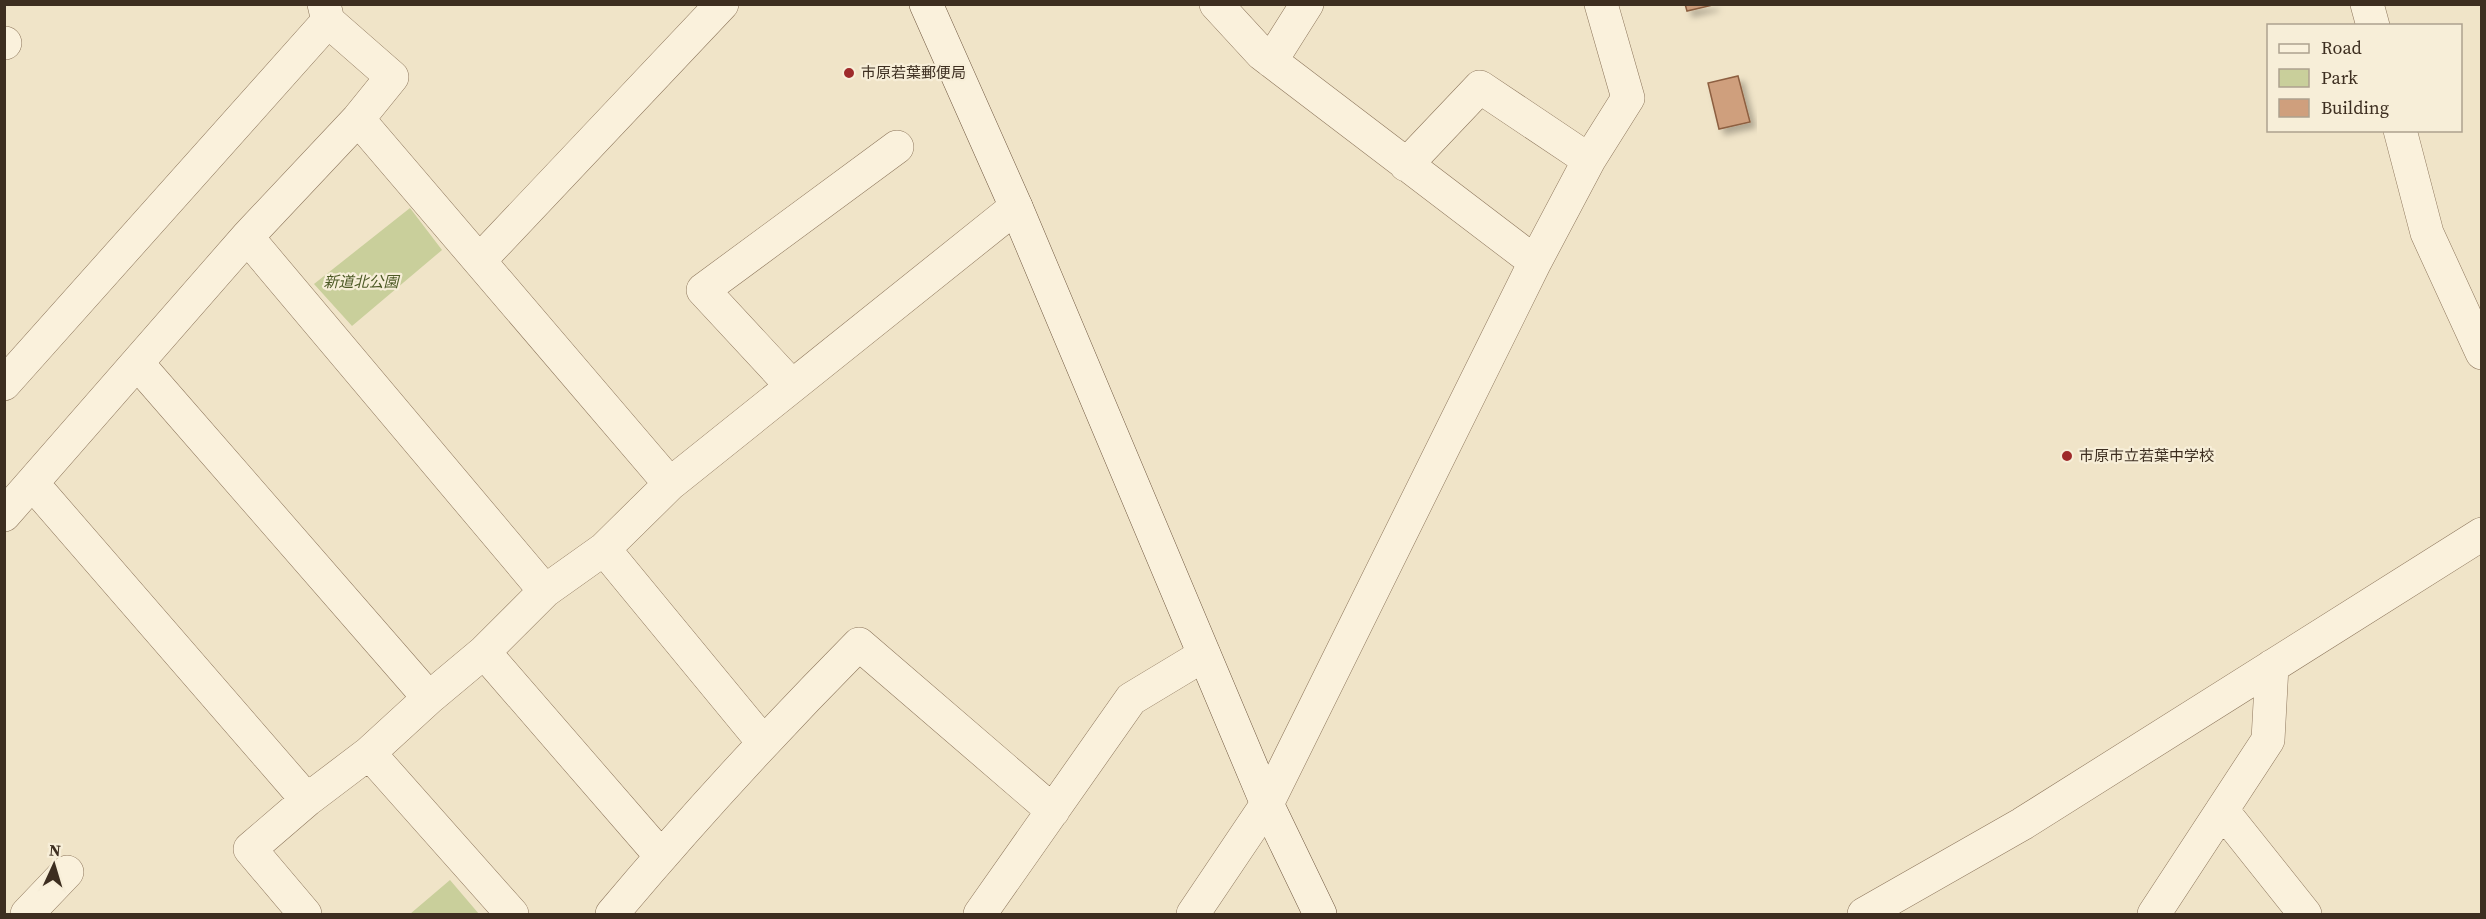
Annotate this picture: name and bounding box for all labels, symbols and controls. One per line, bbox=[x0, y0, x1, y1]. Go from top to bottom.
legend bbox=[2267, 24, 2462, 132]
text: Road bbox=[2321, 35, 2362, 60]
place label: 市原若葉郵便局 bbox=[861, 62, 966, 83]
text: Park bbox=[2321, 65, 2358, 90]
marker: 市原若葉郵便局 bbox=[842, 66, 856, 80]
text: Building bbox=[2321, 95, 2389, 120]
park label: 新道北公園 bbox=[323, 271, 400, 292]
place label: 市原市立若葉中学校 bbox=[2079, 445, 2214, 466]
marker: 市原市立若葉中学校 bbox=[2060, 449, 2074, 463]
north arrow bbox=[24, 835, 84, 895]
text: N bbox=[48, 839, 62, 861]

